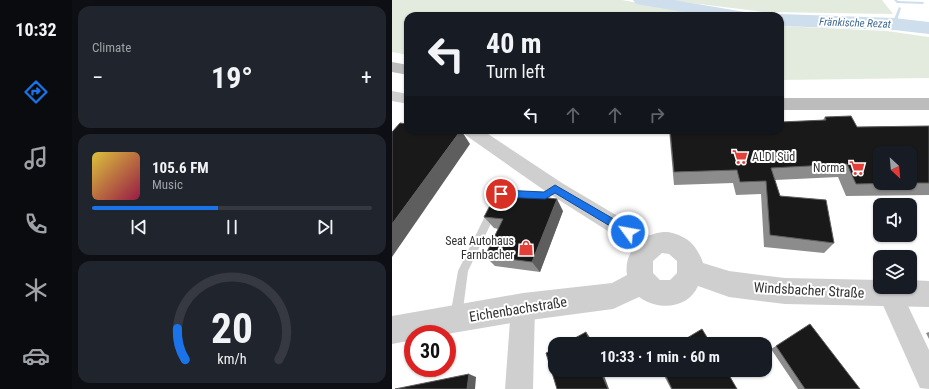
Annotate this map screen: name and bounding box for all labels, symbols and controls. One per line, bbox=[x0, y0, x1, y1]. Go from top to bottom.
water label: Fränkische Rezat bbox=[819, 15, 892, 31]
text: 10:32 bbox=[15, 19, 57, 40]
text: 40 m bbox=[486, 27, 542, 60]
icon: left bbox=[420, 28, 472, 80]
text: Climate bbox=[92, 40, 131, 55]
text: 19° bbox=[211, 60, 253, 95]
text: Turn left bbox=[486, 61, 545, 82]
text: − bbox=[92, 65, 103, 90]
text: + bbox=[361, 65, 372, 90]
icon: directions bbox=[22, 78, 50, 106]
icon: left bbox=[520, 104, 542, 126]
icon: ahead bbox=[562, 104, 584, 126]
icon: ahead bbox=[604, 104, 626, 126]
icon: right bbox=[646, 104, 668, 126]
icon: music bbox=[22, 144, 50, 172]
north arrow bbox=[873, 146, 917, 190]
map controls bbox=[873, 146, 917, 294]
supermarket icon: ALDI Süd bbox=[731, 148, 749, 166]
place label: ALDI Süd bbox=[752, 150, 795, 164]
text: 105.6 FM bbox=[152, 159, 209, 177]
supermarket icon: Norma bbox=[848, 159, 866, 177]
place label: Norma bbox=[813, 161, 845, 175]
text: Music bbox=[152, 177, 183, 192]
pin bbox=[484, 177, 518, 211]
icon: arrive bbox=[490, 183, 512, 205]
button: sound bbox=[873, 198, 917, 242]
icon: phone bbox=[22, 210, 50, 238]
position arrow bbox=[607, 211, 649, 253]
icon: previous bbox=[128, 216, 150, 238]
icon: pause bbox=[221, 216, 243, 238]
icon: next bbox=[314, 216, 336, 238]
place label: Seat Autohaus Farnbacher bbox=[445, 234, 514, 262]
shop icon: Seat Autohaus Farnbacher bbox=[517, 239, 535, 257]
button: layers bbox=[873, 250, 917, 294]
icon: climate bbox=[22, 276, 50, 304]
street label: Windsbacher Straße bbox=[753, 279, 865, 301]
street label: Eichenbachstraße bbox=[468, 293, 568, 325]
text: 20 bbox=[211, 304, 253, 353]
speed limit sign: 30 bbox=[404, 325, 456, 377]
icon: car bbox=[22, 342, 50, 370]
text: 10:33 · 1 min · 60 m bbox=[600, 348, 720, 366]
text: km/h bbox=[217, 351, 247, 367]

